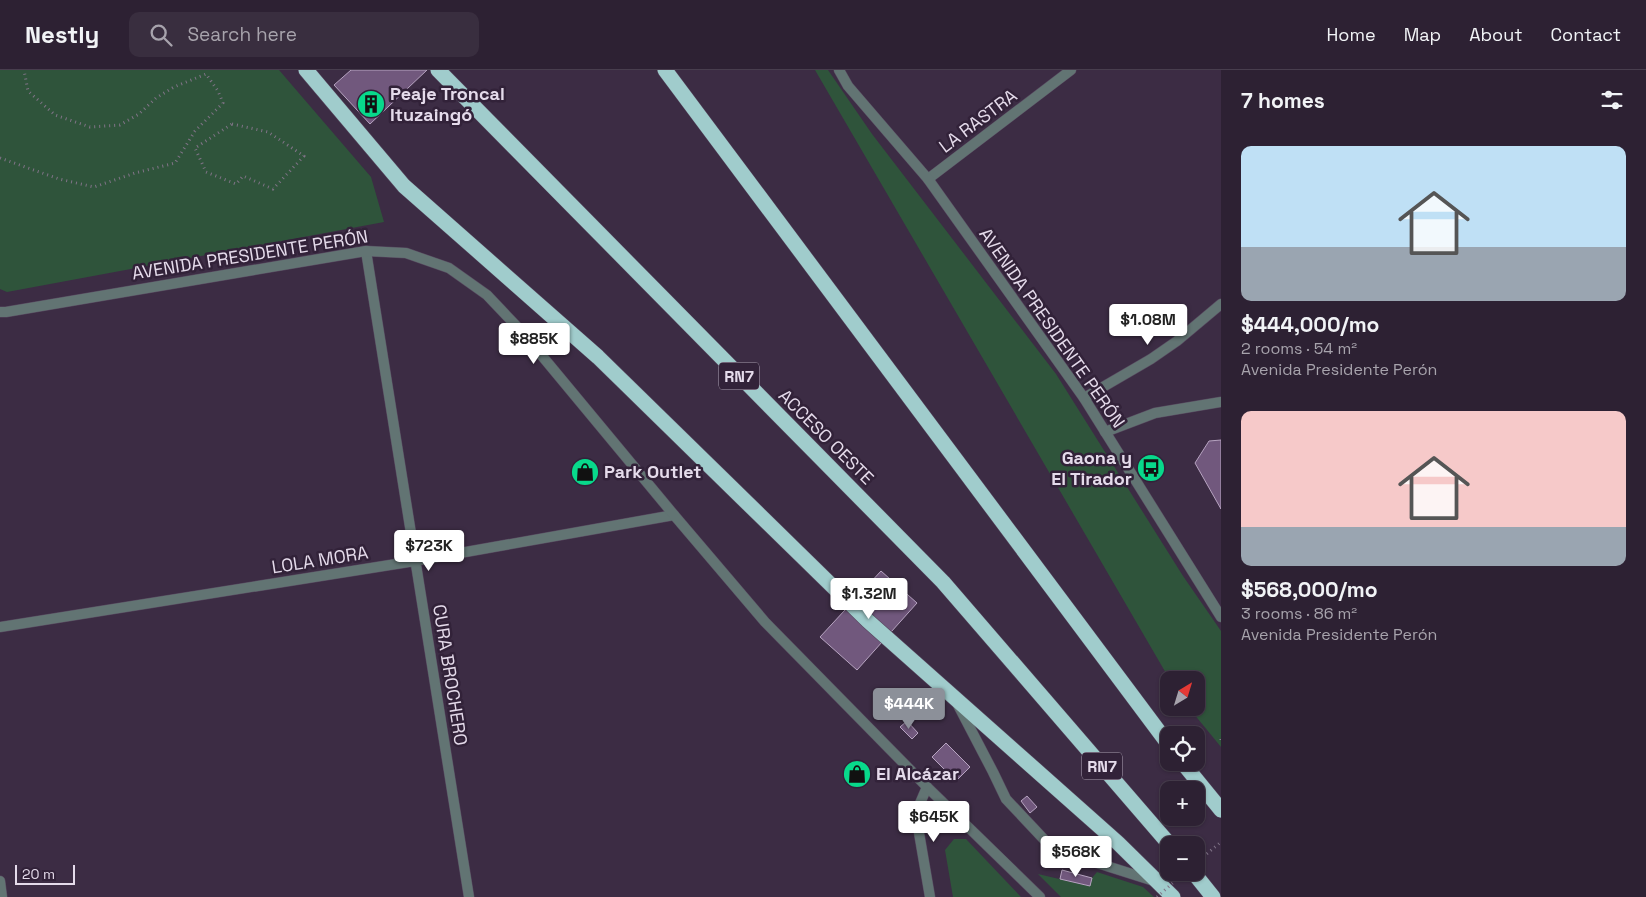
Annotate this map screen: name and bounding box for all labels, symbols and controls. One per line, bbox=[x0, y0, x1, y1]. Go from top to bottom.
search box bbox=[129, 12, 479, 57]
text: Nestly bbox=[25, 19, 99, 50]
icon: search bbox=[147, 21, 175, 49]
text: Search here bbox=[187, 22, 297, 47]
text: Home bbox=[1327, 23, 1376, 46]
text: Map bbox=[1404, 23, 1441, 46]
text: About bbox=[1469, 23, 1523, 46]
text: Contact bbox=[1551, 23, 1621, 46]
place label: Peaje Troncal Ituzaingó bbox=[390, 82, 505, 126]
street label: LA RASTRA bbox=[934, 84, 1021, 157]
icon: filters bbox=[1598, 86, 1626, 114]
text: 7 homes bbox=[1241, 87, 1325, 114]
building icon: Peaje Troncal Ituzaingó bbox=[356, 89, 386, 119]
icon: home bbox=[1389, 178, 1479, 268]
street label: AVENIDA PRESIDENTE PERÓN bbox=[974, 223, 1130, 432]
street label: AVENIDA PRESIDENTE PERÓN bbox=[130, 224, 370, 285]
pin: $1.08M bbox=[1107, 304, 1189, 346]
text: $1.08M bbox=[1120, 309, 1176, 330]
text: $444,000/mo bbox=[1241, 311, 1379, 338]
pin: $885K bbox=[499, 322, 569, 365]
text: $885K bbox=[510, 328, 558, 349]
text: 2 rooms · 54 m² bbox=[1241, 338, 1357, 359]
text: Avenida Presidente Perón bbox=[1241, 359, 1437, 380]
road number: RN7 bbox=[719, 362, 759, 390]
street label: ACCESO OESTE bbox=[774, 384, 879, 489]
icon: home bbox=[1389, 443, 1479, 533]
place label: Gaona y El Tirador bbox=[1051, 446, 1132, 490]
bus stop icon: Gaona y El Tirador bbox=[1136, 453, 1166, 483]
shop icon: Park Outlet bbox=[570, 457, 600, 487]
place label: Park Outlet bbox=[604, 460, 702, 483]
pin: $723K bbox=[394, 530, 464, 572]
text: $723K bbox=[405, 535, 453, 556]
street label: LOLA MORA bbox=[270, 541, 370, 578]
text: $568,000/mo bbox=[1241, 576, 1378, 603]
pin: $1.32M bbox=[828, 578, 910, 620]
text: $1.32M bbox=[841, 583, 897, 604]
street label: CURA BROCHERO bbox=[428, 603, 473, 747]
text: 3 rooms · 86 m² bbox=[1241, 603, 1357, 624]
text: Avenida Presidente Perón bbox=[1241, 624, 1437, 645]
north arrow bbox=[1160, 671, 1205, 716]
map controls bbox=[1160, 671, 1205, 881]
pin: $444K bbox=[874, 688, 944, 730]
text: $444K bbox=[884, 693, 934, 714]
button: locate bbox=[1160, 726, 1205, 771]
road number: RN7 bbox=[1082, 752, 1122, 779]
shop icon: El Alcázar bbox=[842, 759, 872, 789]
place label: El Alcázar bbox=[876, 762, 959, 785]
button: + bbox=[1160, 781, 1205, 826]
pin: $645K bbox=[899, 800, 969, 843]
text: $645K bbox=[909, 806, 959, 827]
pin: $568K bbox=[1041, 836, 1111, 878]
button: − bbox=[1160, 836, 1205, 881]
text: $568K bbox=[1052, 841, 1100, 862]
scale bar bbox=[15, 862, 75, 885]
text: 20 m bbox=[22, 865, 55, 883]

